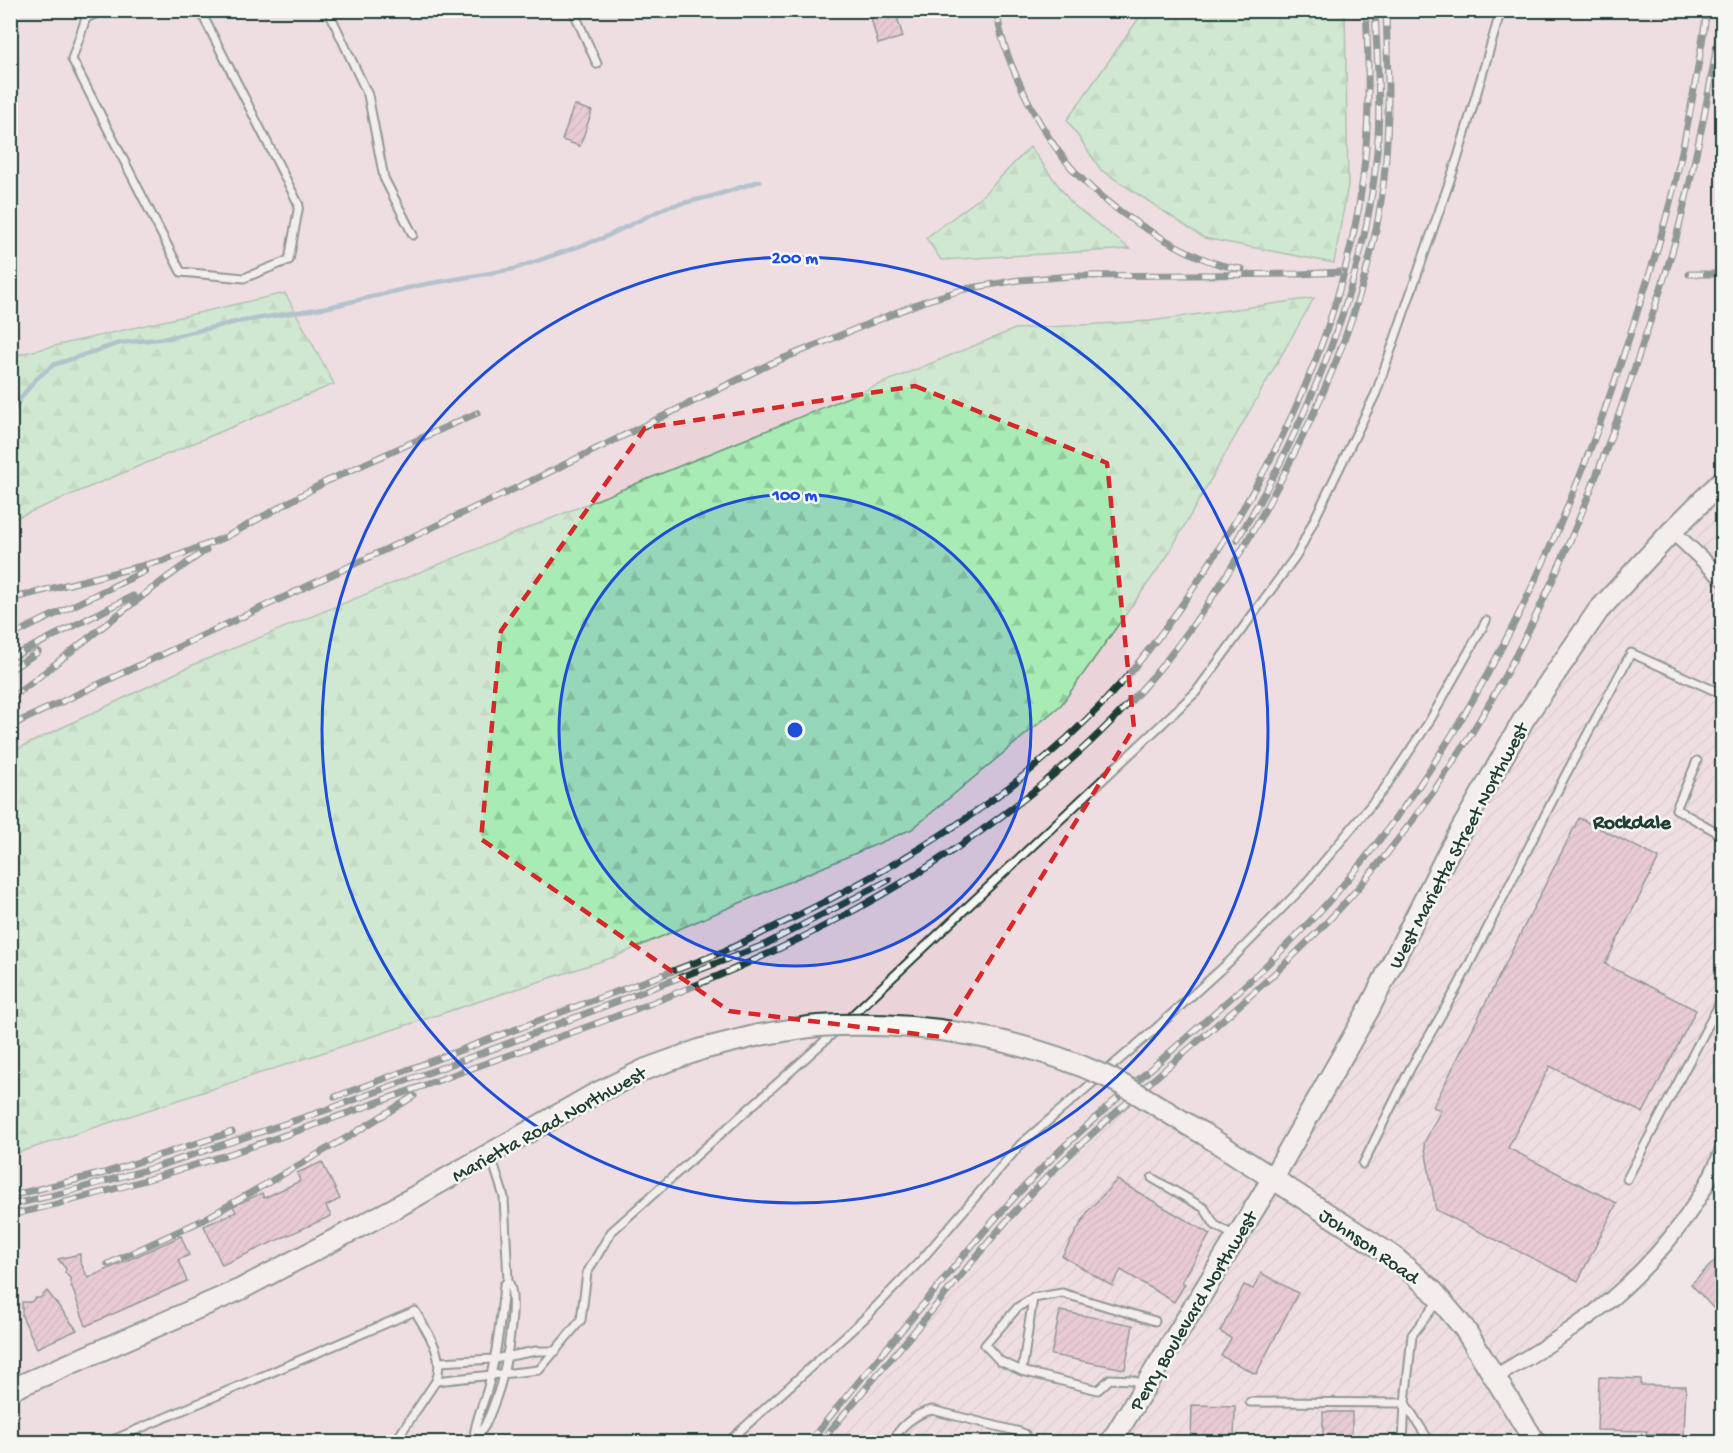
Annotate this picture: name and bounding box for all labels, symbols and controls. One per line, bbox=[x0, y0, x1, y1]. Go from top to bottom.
text: 200 m bbox=[772, 249, 818, 270]
text: 100 m bbox=[772, 486, 818, 507]
street label: West Marietta Street Northwest bbox=[1385, 718, 1536, 974]
centre of rings bbox=[785, 720, 805, 740]
district label: Rockdale bbox=[1592, 812, 1672, 837]
street label: Marietta Road Northwest bbox=[449, 1062, 652, 1189]
street label: Johnson Road bbox=[1314, 1205, 1424, 1292]
street label: Perry Boulevard Northwest bbox=[1126, 1206, 1265, 1417]

